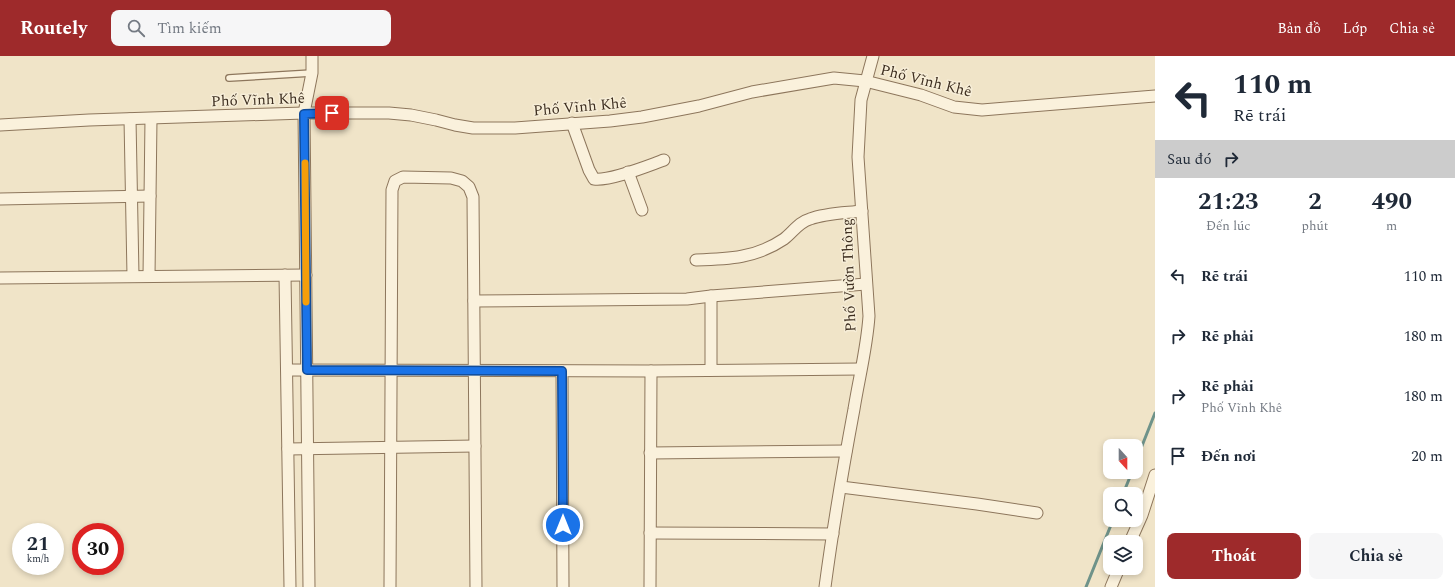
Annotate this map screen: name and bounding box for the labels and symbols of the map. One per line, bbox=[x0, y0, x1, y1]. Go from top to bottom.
street label: Phố Vĩnh Khê bbox=[878, 59, 974, 103]
street label: Phố Vĩnh Khê bbox=[211, 87, 305, 113]
street label: Phố Vĩnh Khê bbox=[532, 91, 628, 123]
pin bbox=[315, 96, 349, 130]
street label: Phố Vườn Thông bbox=[836, 218, 862, 332]
north arrow bbox=[1103, 439, 1143, 479]
position arrow bbox=[542, 504, 584, 546]
speed limit sign: 30 bbox=[72, 523, 124, 575]

